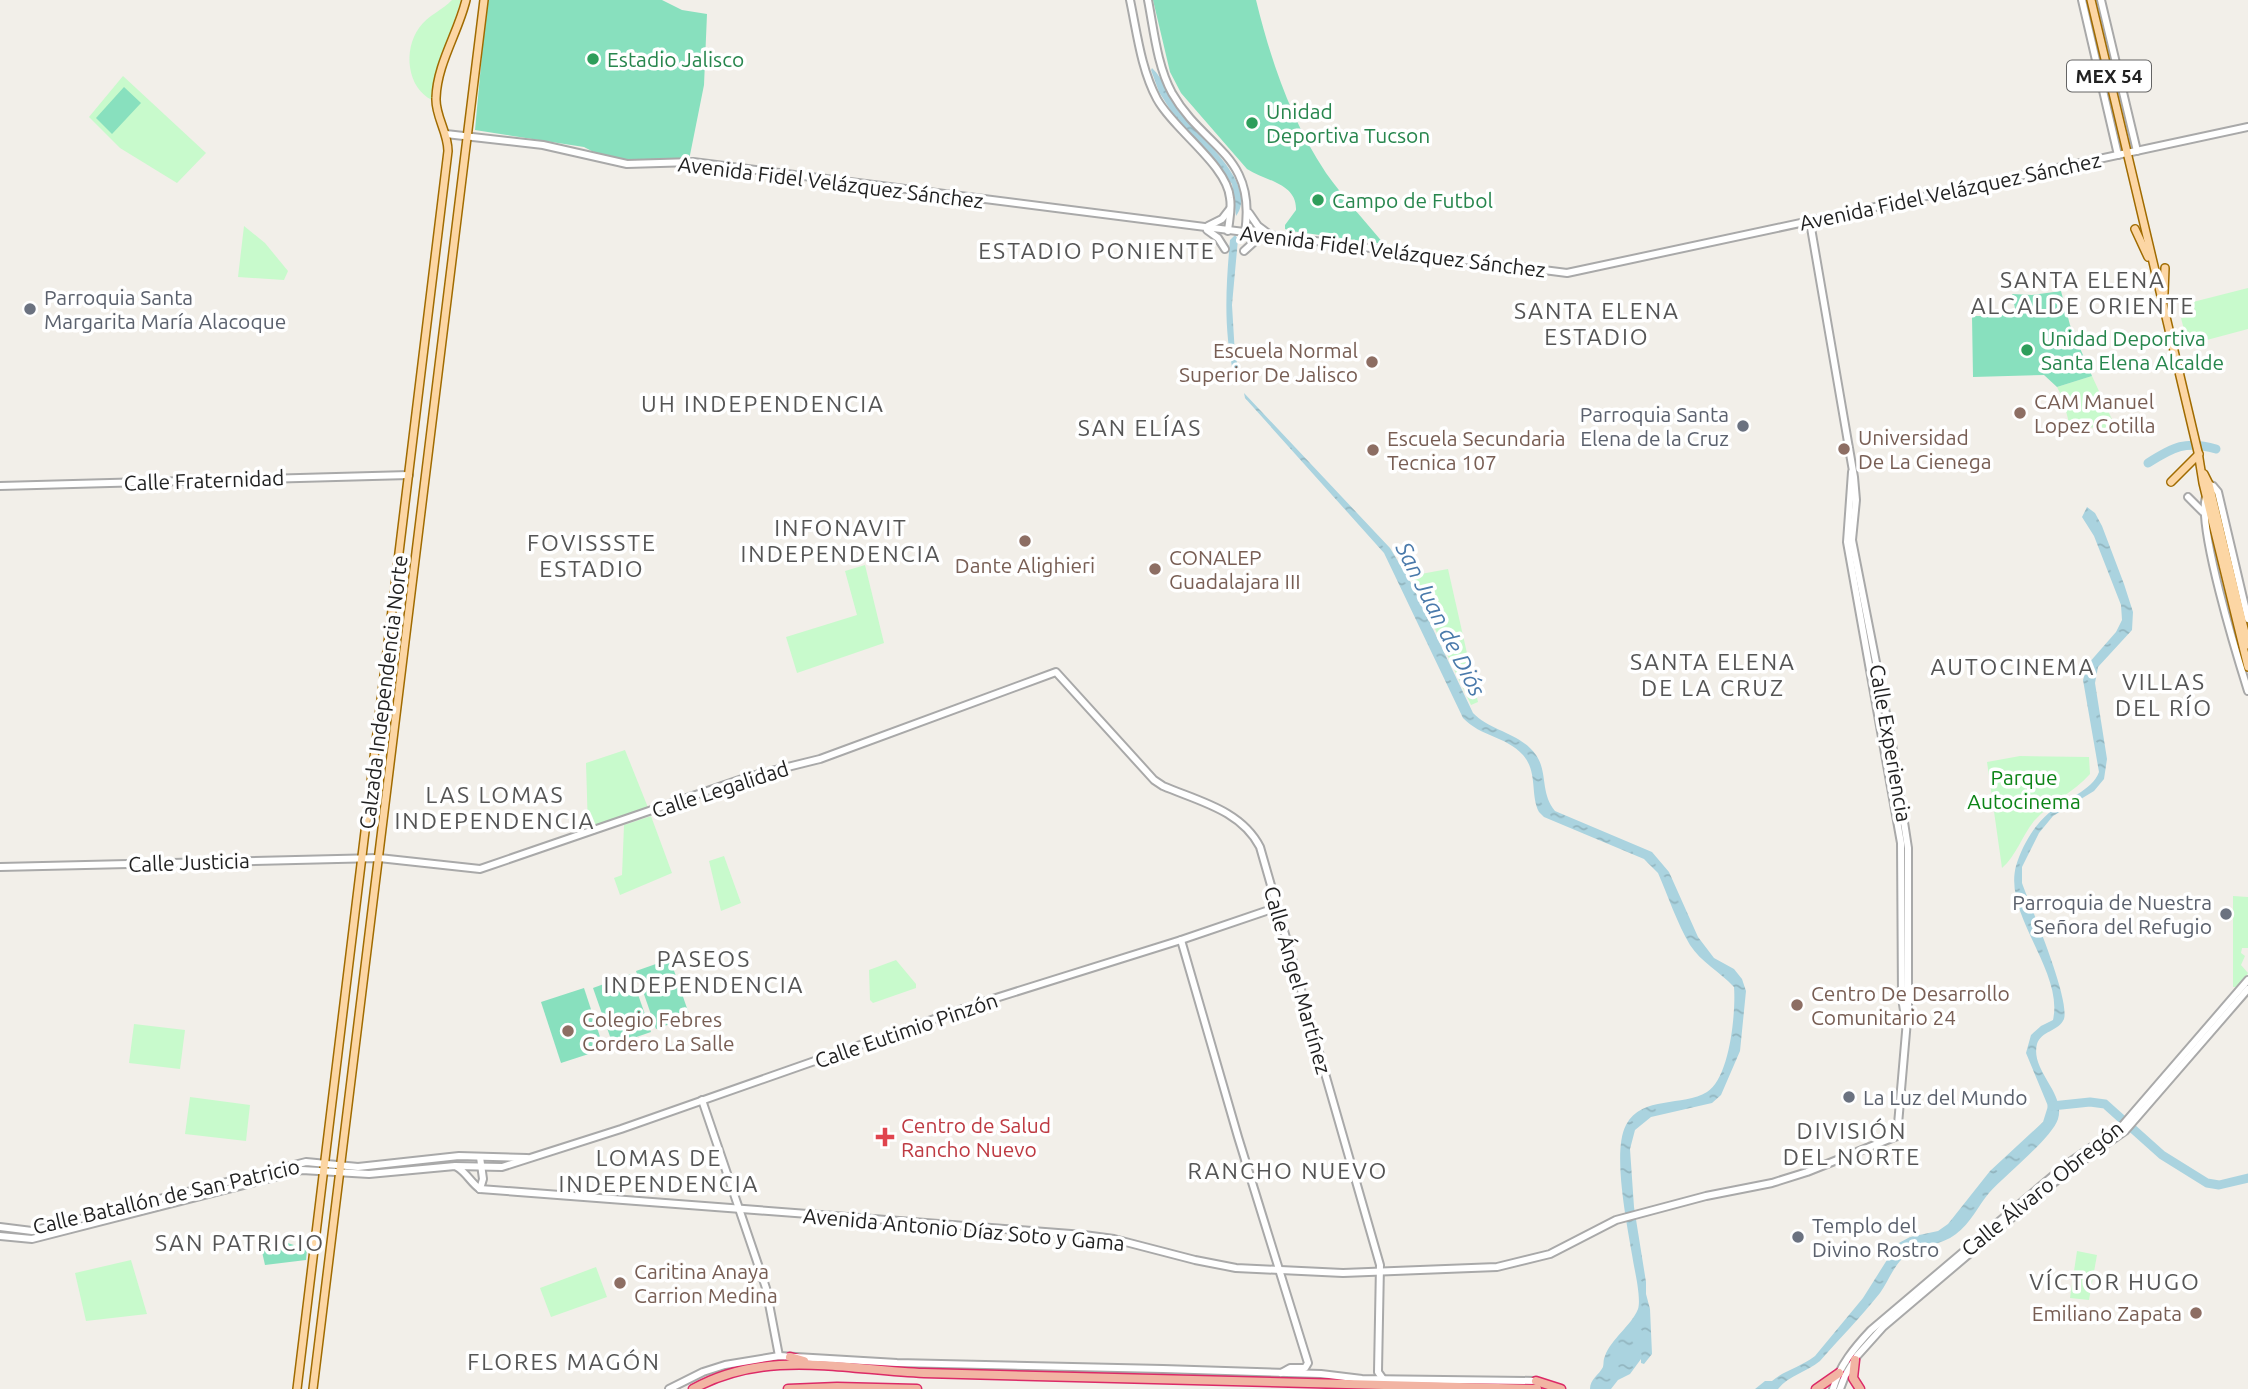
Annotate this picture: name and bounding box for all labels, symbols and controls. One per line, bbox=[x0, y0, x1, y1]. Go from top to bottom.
place label: Estadio Jalisco bbox=[607, 47, 744, 71]
marker: Estadio Jalisco bbox=[585, 51, 601, 67]
road number: MEX 54 bbox=[2067, 60, 2151, 92]
place label: Unidad Deportiva Tucson bbox=[1266, 99, 1430, 147]
marker: Unidad Deportiva Tucson bbox=[1244, 115, 1260, 131]
street label: Avenida Fidel Velázquez Sánchez bbox=[1797, 147, 2103, 235]
street label: Avenida Fidel Velázquez Sánchez bbox=[677, 151, 985, 213]
place label: Campo de Futbol bbox=[1332, 188, 1493, 212]
marker: Campo de Futbol bbox=[1310, 192, 1326, 208]
street label: Avenida Fidel Velázquez Sánchez bbox=[1239, 220, 1547, 282]
district label: ESTADIO PONIENTE bbox=[978, 238, 1216, 263]
district label: SANTA ELENA ALCALDE ORIENTE bbox=[1971, 267, 2195, 318]
place label: Parroquia Santa Margarita María Alacoque bbox=[44, 285, 286, 333]
district label: SANTA ELENA ESTADIO bbox=[1514, 298, 1680, 349]
marker: Parroquia Santa Margarita María Alacoque bbox=[22, 301, 38, 317]
place label: Unidad Deportiva Santa Elena Alcalde bbox=[2041, 326, 2224, 374]
place label: Escuela Normal Superior De Jalisco bbox=[1179, 338, 1358, 386]
marker: Unidad Deportiva Santa Elena Alcalde bbox=[2019, 342, 2035, 358]
marker: Escuela Normal Superior De Jalisco bbox=[1364, 354, 1380, 370]
place label: CAM Manuel Lopez Cotilla bbox=[2034, 389, 2156, 437]
district label: UH INDEPENDENCIA bbox=[641, 391, 885, 416]
place label: Parroquia Santa Elena de la Cruz bbox=[1580, 402, 1729, 450]
marker: CAM Manuel Lopez Cotilla bbox=[2012, 405, 2028, 421]
district label: SAN ELÍAS bbox=[1078, 414, 1202, 440]
marker: Parroquia Santa Elena de la Cruz bbox=[1735, 418, 1751, 434]
place label: Universidad De La Cienega bbox=[1858, 425, 1992, 473]
place label: Escuela Secundaria Tecnica 107 bbox=[1387, 426, 1566, 474]
marker: Universidad De La Cienega bbox=[1836, 441, 1852, 457]
marker: Escuela Secundaria Tecnica 107 bbox=[1365, 442, 1381, 458]
street label: Calle Fraternidad bbox=[123, 465, 285, 495]
district label: INFONAVIT INDEPENDENCIA bbox=[740, 515, 942, 566]
district label: FOVISSSTE ESTADIO bbox=[527, 530, 657, 581]
marker: Dante Alighieri bbox=[1017, 533, 1033, 549]
water label: San Juan de Diós bbox=[1391, 537, 1491, 701]
place label: CONALEP Guadalajara III bbox=[1169, 545, 1301, 593]
place label: Dante Alighieri bbox=[955, 553, 1095, 577]
street label: Calzada Independencia Norte bbox=[354, 554, 412, 830]
marker: CONALEP Guadalajara III bbox=[1147, 561, 1163, 577]
district label: SANTA ELENA DE LA CRUZ bbox=[1630, 649, 1796, 700]
district label: AUTOCINEMA bbox=[1930, 654, 2096, 679]
street label: Calle Experiencia bbox=[1865, 662, 1917, 824]
district label: VILLAS DEL RÍO bbox=[2115, 669, 2213, 720]
street label: Calle Legalidad bbox=[649, 756, 791, 822]
park label: Parque Autocinema bbox=[1967, 765, 2081, 813]
district label: LAS LOMAS INDEPENDENCIA bbox=[394, 782, 596, 833]
street label: Calle Justicia bbox=[128, 848, 250, 876]
street label: Calle Ángel Martínez bbox=[1260, 883, 1336, 1077]
place label: Parroquia de Nuestra Señora del Refugio bbox=[2012, 890, 2212, 938]
marker: Parroquia de Nuestra Señora del Refugio bbox=[2218, 906, 2234, 922]
district label: PASEOS INDEPENDENCIA bbox=[603, 946, 805, 997]
place label: Centro De Desarrollo Comunitario 24 bbox=[1811, 981, 2010, 1029]
street label: Calle Eutimio Pinzón bbox=[811, 987, 1001, 1073]
marker: Centro De Desarrollo Comunitario 24 bbox=[1789, 997, 1805, 1013]
place label: Colegio Febres Cordero La Salle bbox=[582, 1007, 735, 1055]
marker: Colegio Febres Cordero La Salle bbox=[560, 1023, 576, 1039]
place label: La Luz del Mundo bbox=[1863, 1085, 2027, 1109]
marker: La Luz del Mundo bbox=[1841, 1089, 1857, 1105]
place label: Centro de Salud Rancho Nuevo bbox=[901, 1113, 1051, 1161]
street label: Calle Álvaro Obregón bbox=[1956, 1116, 2128, 1260]
district label: DIVISIÓN DEL NORTE bbox=[1783, 1117, 1921, 1169]
marker: Centro de Salud Rancho Nuevo bbox=[875, 1127, 895, 1147]
district label: LOMAS DE INDEPENDENCIA bbox=[558, 1145, 760, 1196]
street label: Calle Batallón de San Patricio bbox=[30, 1154, 302, 1238]
district label: RANCHO NUEVO bbox=[1188, 1158, 1388, 1183]
street label: Avenida Antonio Díaz Soto y Gama bbox=[802, 1203, 1126, 1255]
place label: Templo del Divino Rostro bbox=[1812, 1213, 1939, 1261]
marker: Templo del Divino Rostro bbox=[1790, 1229, 1806, 1245]
district label: SAN PATRICIO bbox=[155, 1230, 325, 1255]
place label: Caritina Anaya Carrion Medina bbox=[634, 1259, 778, 1307]
district label: VÍCTOR HUGO bbox=[2029, 1268, 2201, 1294]
marker: Caritina Anaya Carrion Medina bbox=[612, 1275, 628, 1291]
place label: Emiliano Zapata bbox=[2032, 1301, 2182, 1325]
marker: Emiliano Zapata bbox=[2188, 1305, 2204, 1321]
district label: FLORES MAGÓN bbox=[467, 1348, 661, 1374]

